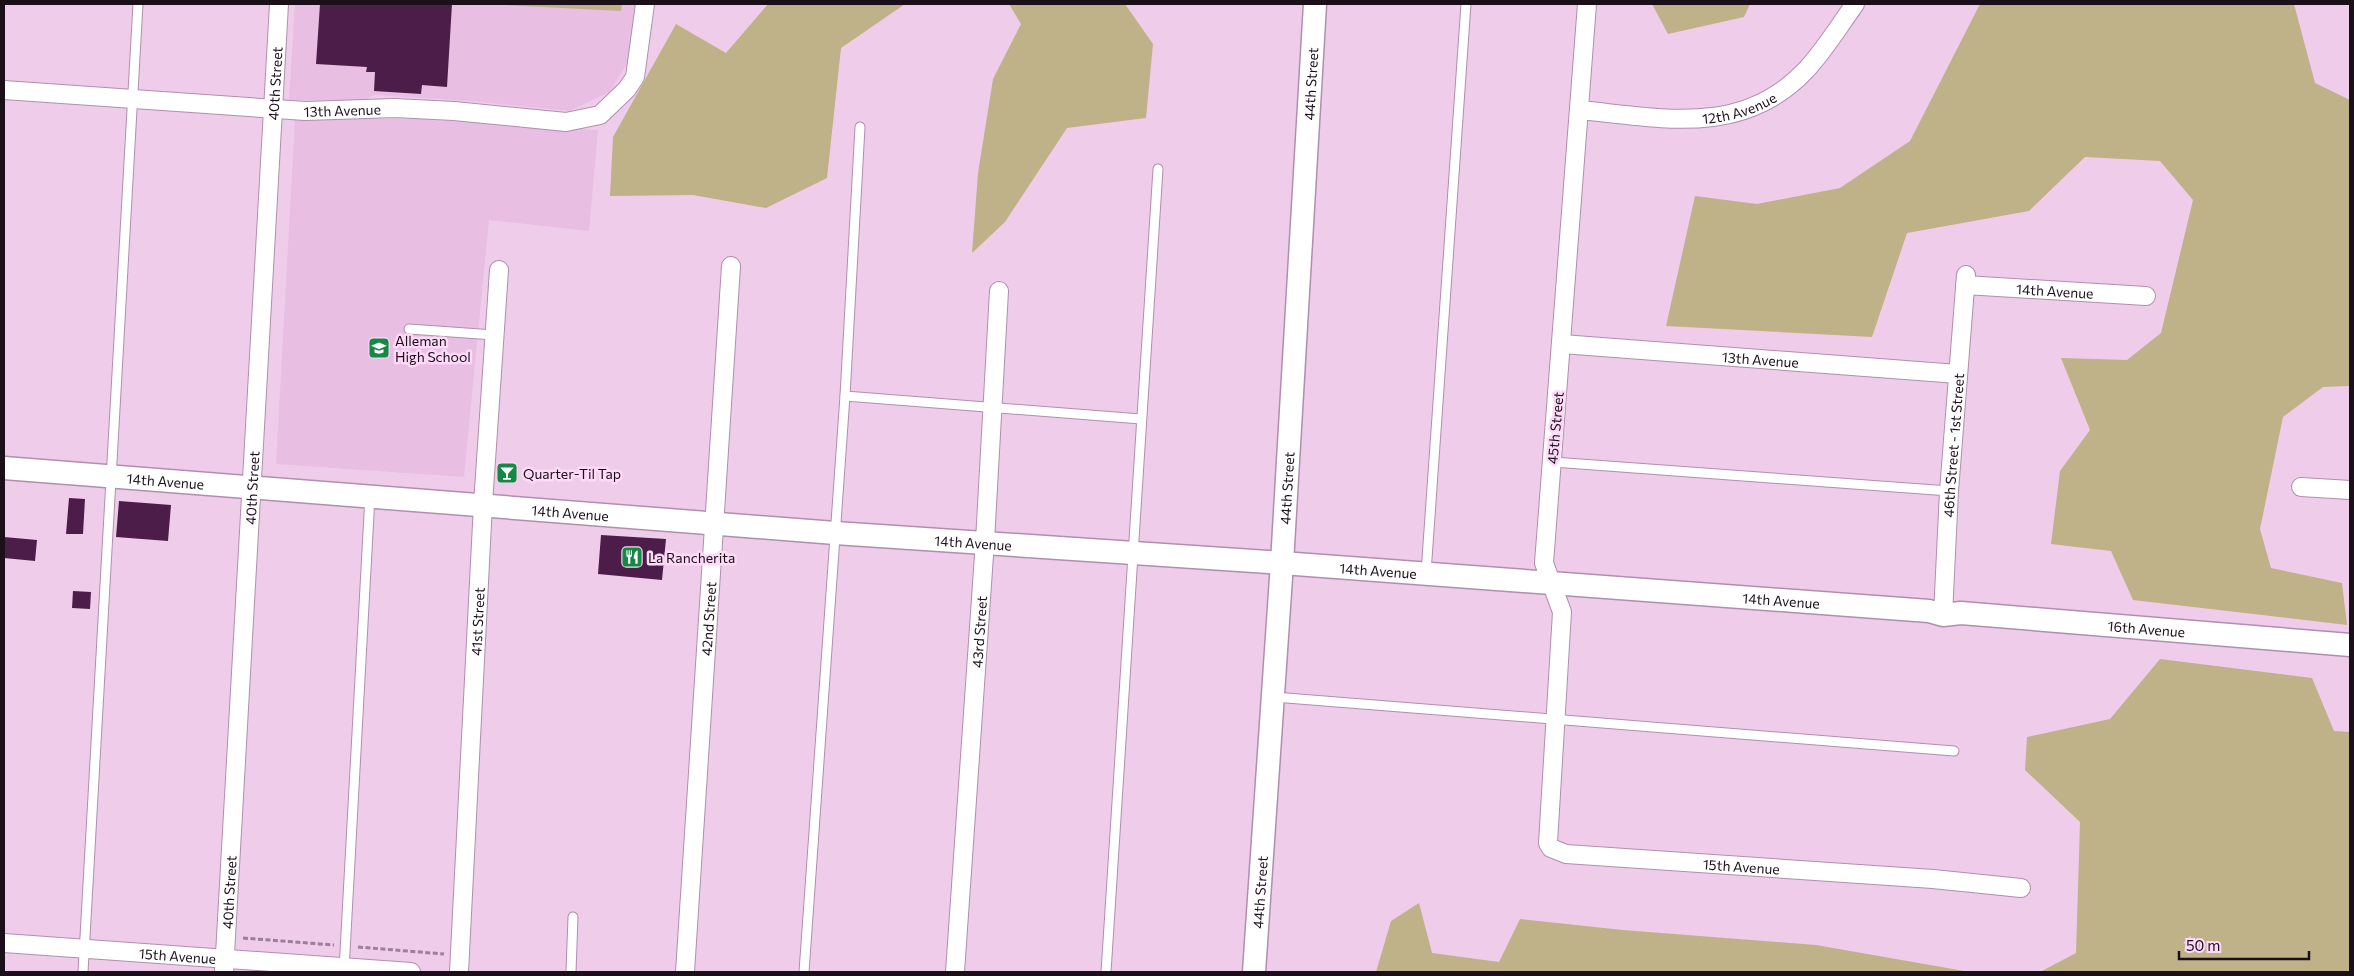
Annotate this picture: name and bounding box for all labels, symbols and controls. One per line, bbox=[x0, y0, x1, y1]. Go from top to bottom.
street label: 40th Street bbox=[264, 46, 285, 121]
street label: 44th Street bbox=[1300, 47, 1321, 121]
street label: 12th Avenue bbox=[1701, 88, 1779, 127]
street label: 13th Avenue bbox=[303, 100, 381, 120]
street label: 14th Avenue bbox=[2016, 280, 2094, 301]
place label: Alleman High School bbox=[395, 332, 471, 365]
school or university icon: Alleman High School bbox=[367, 336, 391, 360]
street label: 13th Avenue bbox=[1721, 348, 1800, 370]
street label: 46th Street - 1st Street bbox=[1939, 372, 1967, 518]
street label: 45th Street bbox=[1543, 391, 1567, 465]
street label: 40th Street bbox=[241, 450, 262, 525]
street label: 44th Street bbox=[1276, 451, 1297, 525]
bar icon: Quarter-Til Tap bbox=[495, 461, 519, 485]
place label: Quarter-Til Tap bbox=[523, 465, 621, 482]
street label: 14th Avenue bbox=[126, 469, 205, 492]
street label: 14th Avenue bbox=[531, 501, 610, 524]
street label: 14th Avenue bbox=[934, 531, 1012, 553]
restaurant icon: La Rancherita bbox=[620, 545, 644, 569]
place label: La Rancherita bbox=[648, 549, 735, 566]
street label: 14th Avenue bbox=[1339, 559, 1418, 581]
street label: 42nd Street bbox=[697, 581, 719, 656]
street label: 41st Street bbox=[467, 587, 487, 656]
street label: 14th Avenue bbox=[1742, 589, 1820, 611]
street label: 43rd Street bbox=[968, 595, 990, 668]
street label: 16th Avenue bbox=[2107, 617, 2186, 640]
street label: 40th Street bbox=[218, 855, 239, 929]
street label: 44th Street bbox=[1248, 855, 1270, 929]
street label: 15th Avenue bbox=[1702, 855, 1780, 877]
scale bar bbox=[2179, 928, 2309, 960]
text: 50 m bbox=[2186, 936, 2220, 954]
street label: 15th Avenue bbox=[138, 944, 217, 967]

